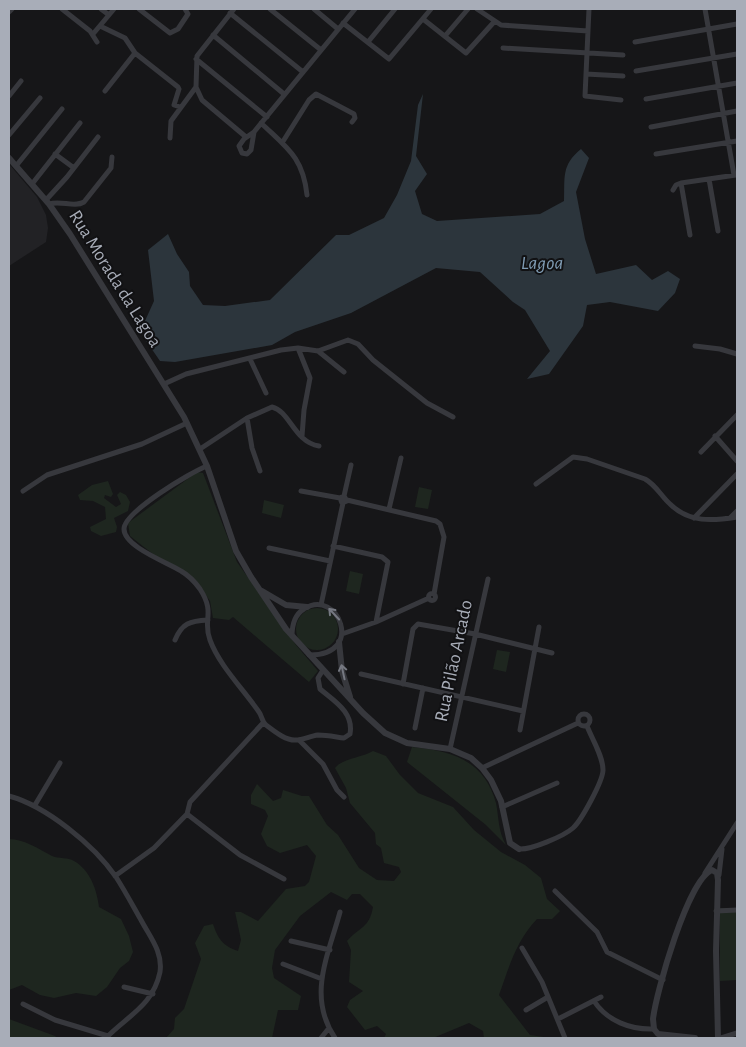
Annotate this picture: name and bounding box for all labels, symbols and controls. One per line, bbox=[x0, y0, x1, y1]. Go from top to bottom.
street label: Rua Morada da Lagoa bbox=[65, 207, 165, 351]
water label: Lagoa bbox=[521, 253, 563, 273]
street label: Rua Pilão Arcado bbox=[432, 598, 476, 724]
one-way arrow bbox=[328, 608, 340, 620]
one-way arrow bbox=[338, 664, 347, 680]

